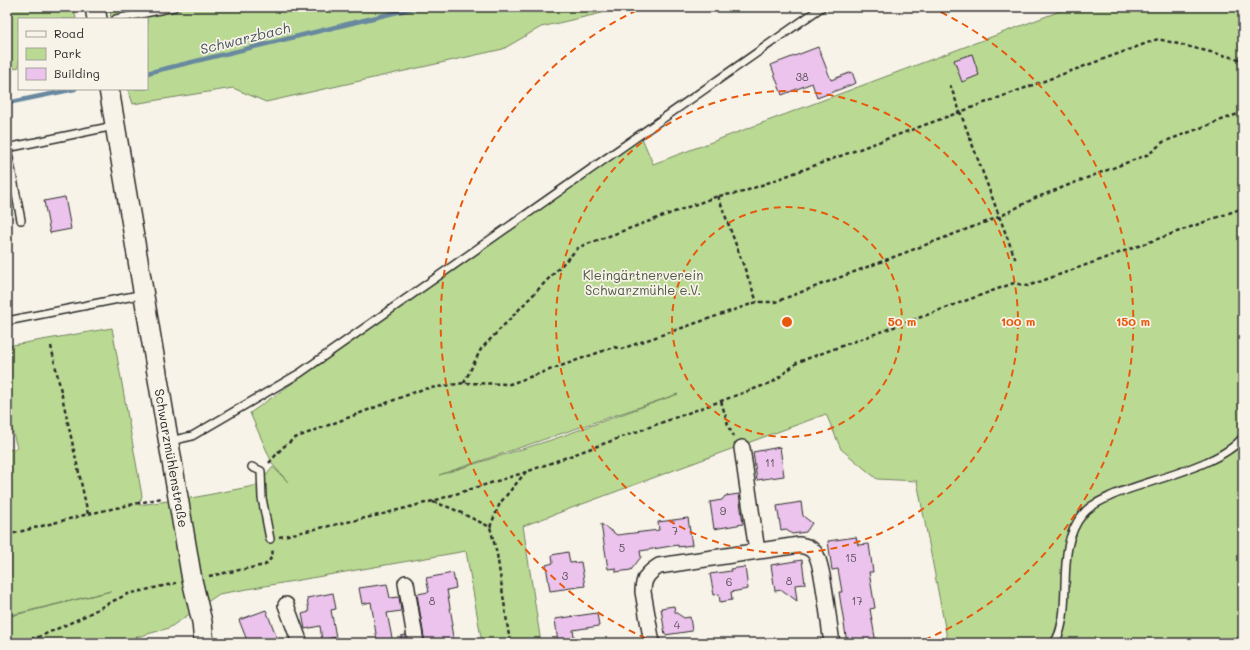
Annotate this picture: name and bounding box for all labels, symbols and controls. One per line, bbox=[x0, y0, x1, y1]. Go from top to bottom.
legend bbox=[18, 18, 148, 90]
water label: Schwarzbach bbox=[198, 18, 292, 58]
text: Road bbox=[54, 25, 84, 41]
text: Park bbox=[54, 45, 81, 61]
text: Building bbox=[54, 65, 100, 81]
house number: 38 bbox=[795, 69, 809, 84]
park label: Kleingärtnerverein Schwarzmühle e.V. bbox=[583, 266, 703, 298]
text: 50 m bbox=[888, 313, 916, 329]
text: 100 m bbox=[1001, 313, 1035, 329]
text: 150 m bbox=[1116, 313, 1150, 329]
centre of rings bbox=[780, 315, 794, 329]
street label: Schwarzmühlenstraße bbox=[151, 387, 193, 529]
house number: 11 bbox=[765, 455, 775, 470]
house number: 9 bbox=[720, 503, 727, 518]
house number: 7 bbox=[672, 523, 678, 538]
house number: 5 bbox=[619, 540, 625, 555]
house number: 15 bbox=[845, 550, 857, 565]
house number: 3 bbox=[562, 568, 569, 583]
house number: 8 bbox=[786, 573, 793, 588]
house number: 6 bbox=[726, 574, 732, 589]
house number: 8 bbox=[429, 593, 436, 608]
house number: 17 bbox=[851, 593, 863, 608]
house number: 4 bbox=[674, 617, 681, 632]

